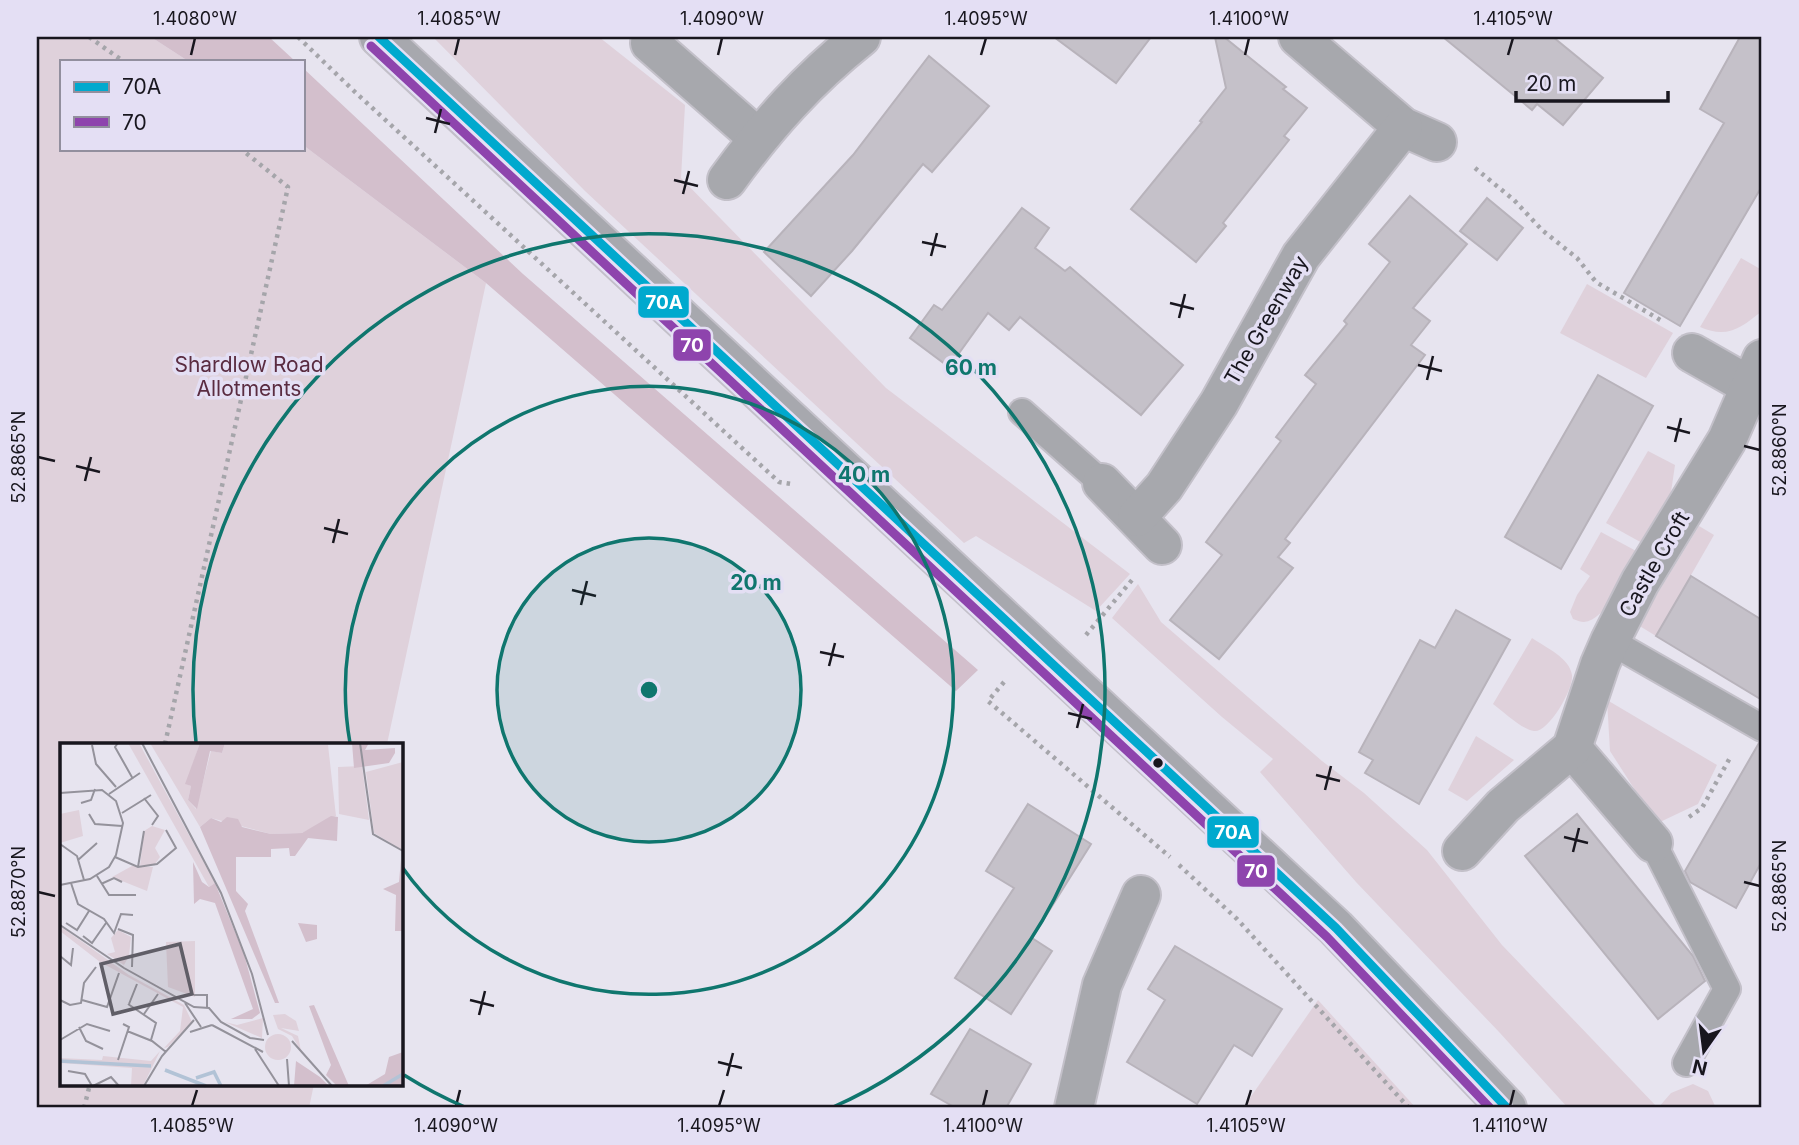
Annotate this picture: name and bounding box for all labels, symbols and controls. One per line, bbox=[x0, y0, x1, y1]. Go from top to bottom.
text: 1.4080°W bbox=[153, 8, 237, 29]
text: 1.4085°W bbox=[417, 8, 501, 29]
text: 1.4090°W bbox=[680, 8, 764, 29]
text: 1.4095°W bbox=[944, 8, 1028, 29]
text: 1.4100°W bbox=[1209, 8, 1289, 29]
text: 1.4105°W bbox=[1473, 8, 1553, 29]
legend bbox=[60, 60, 304, 150]
scale bar bbox=[1516, 60, 1668, 104]
text: 20 m bbox=[1526, 71, 1576, 96]
text: 70A bbox=[122, 74, 161, 99]
text: 70 bbox=[122, 110, 147, 135]
street label: The Greenway bbox=[1219, 251, 1313, 389]
line badge: 70A bbox=[637, 285, 690, 319]
text: 70A bbox=[645, 291, 683, 314]
line badge: 70 bbox=[672, 328, 712, 362]
text: 70 bbox=[680, 334, 704, 357]
park label: Shardlow Road Allotments bbox=[174, 352, 324, 401]
text: 60 m bbox=[945, 355, 997, 380]
text: 52.8860°N bbox=[1769, 403, 1790, 497]
text: 52.8865°N bbox=[8, 411, 29, 503]
text: 40 m bbox=[838, 462, 890, 487]
street label: Castle Croft bbox=[1614, 507, 1694, 621]
text: 20 m bbox=[730, 570, 782, 595]
centre of rings bbox=[637, 678, 661, 702]
inset map bbox=[60, 743, 402, 1086]
unlabelled marker bbox=[1151, 756, 1165, 770]
line badge: 70A bbox=[1206, 815, 1260, 849]
text: 70A bbox=[1214, 821, 1252, 844]
text: 52.8865°N bbox=[1769, 840, 1790, 932]
text: 52.8870°N bbox=[8, 846, 29, 938]
line badge: 70 bbox=[1236, 854, 1276, 888]
text: 70 bbox=[1244, 860, 1268, 883]
north arrow bbox=[1670, 1016, 1740, 1086]
text: N bbox=[1690, 1054, 1710, 1080]
text: 1.4085°W bbox=[150, 1115, 234, 1136]
text: 1.4090°W bbox=[414, 1115, 498, 1136]
text: 1.4095°W bbox=[677, 1115, 761, 1136]
text: 1.4100°W bbox=[943, 1115, 1023, 1136]
text: 1.4105°W bbox=[1206, 1115, 1286, 1136]
text: 1.4110°W bbox=[1472, 1115, 1548, 1136]

